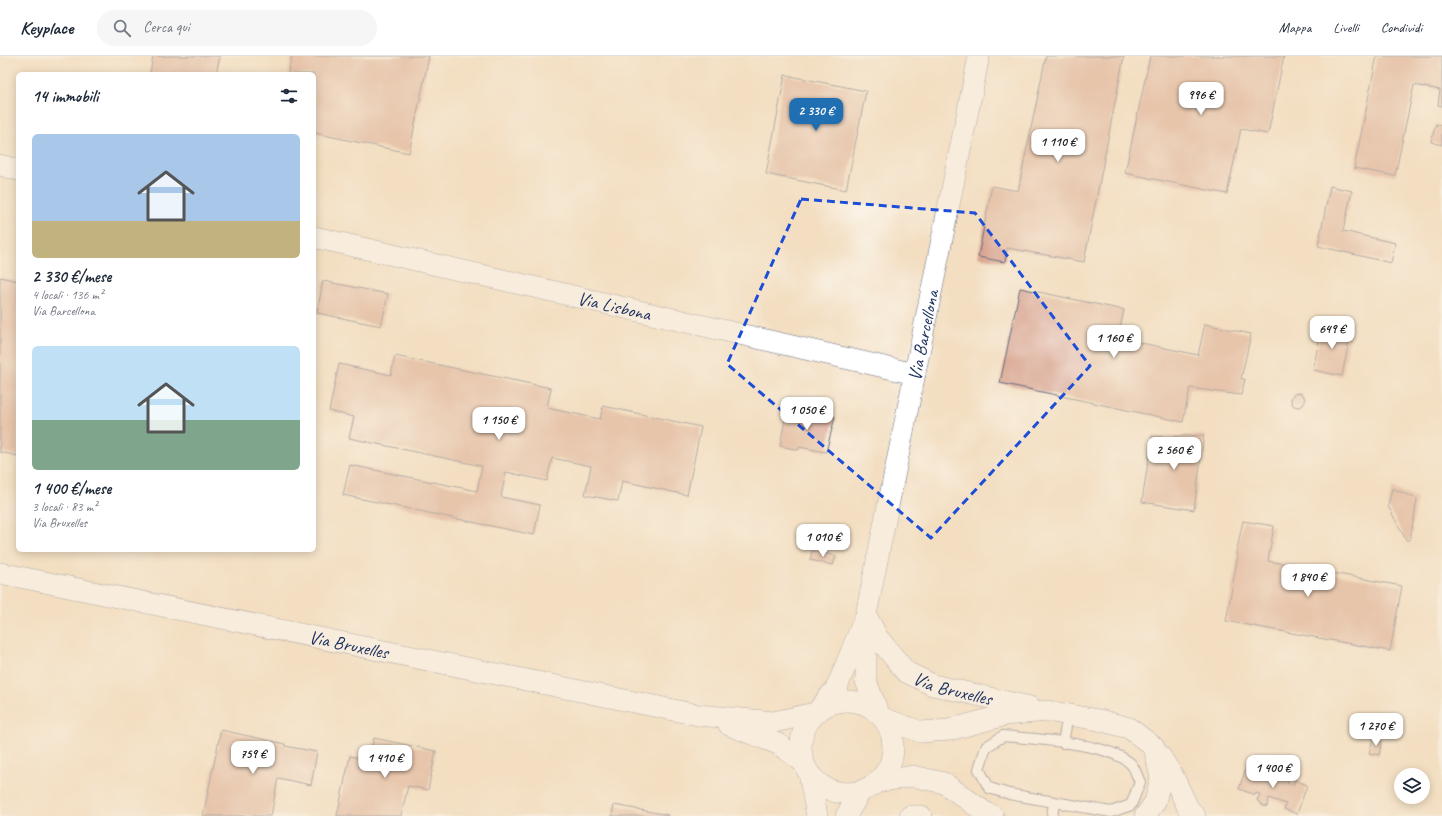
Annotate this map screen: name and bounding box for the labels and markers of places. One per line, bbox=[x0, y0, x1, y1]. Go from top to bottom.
pin: 996 € bbox=[1173, 82, 1229, 116]
pin: 2 330 € bbox=[779, 98, 853, 132]
pin: 1 110 € bbox=[1021, 129, 1095, 163]
pin: 649 € bbox=[1304, 316, 1360, 350]
pin: 1 160 € bbox=[1077, 325, 1151, 359]
pin: 1 050 € bbox=[770, 397, 844, 431]
pin: 1 150 € bbox=[462, 407, 536, 441]
pin: 2 560 € bbox=[1137, 437, 1211, 471]
pin: 1 010 € bbox=[786, 524, 860, 558]
pin: 1 840 € bbox=[1271, 564, 1345, 598]
pin: 1 270 € bbox=[1339, 713, 1413, 747]
pin: 759 € bbox=[225, 741, 281, 775]
pin: 1 410 € bbox=[348, 745, 422, 779]
pin: 1 400 € bbox=[1236, 755, 1310, 789]

